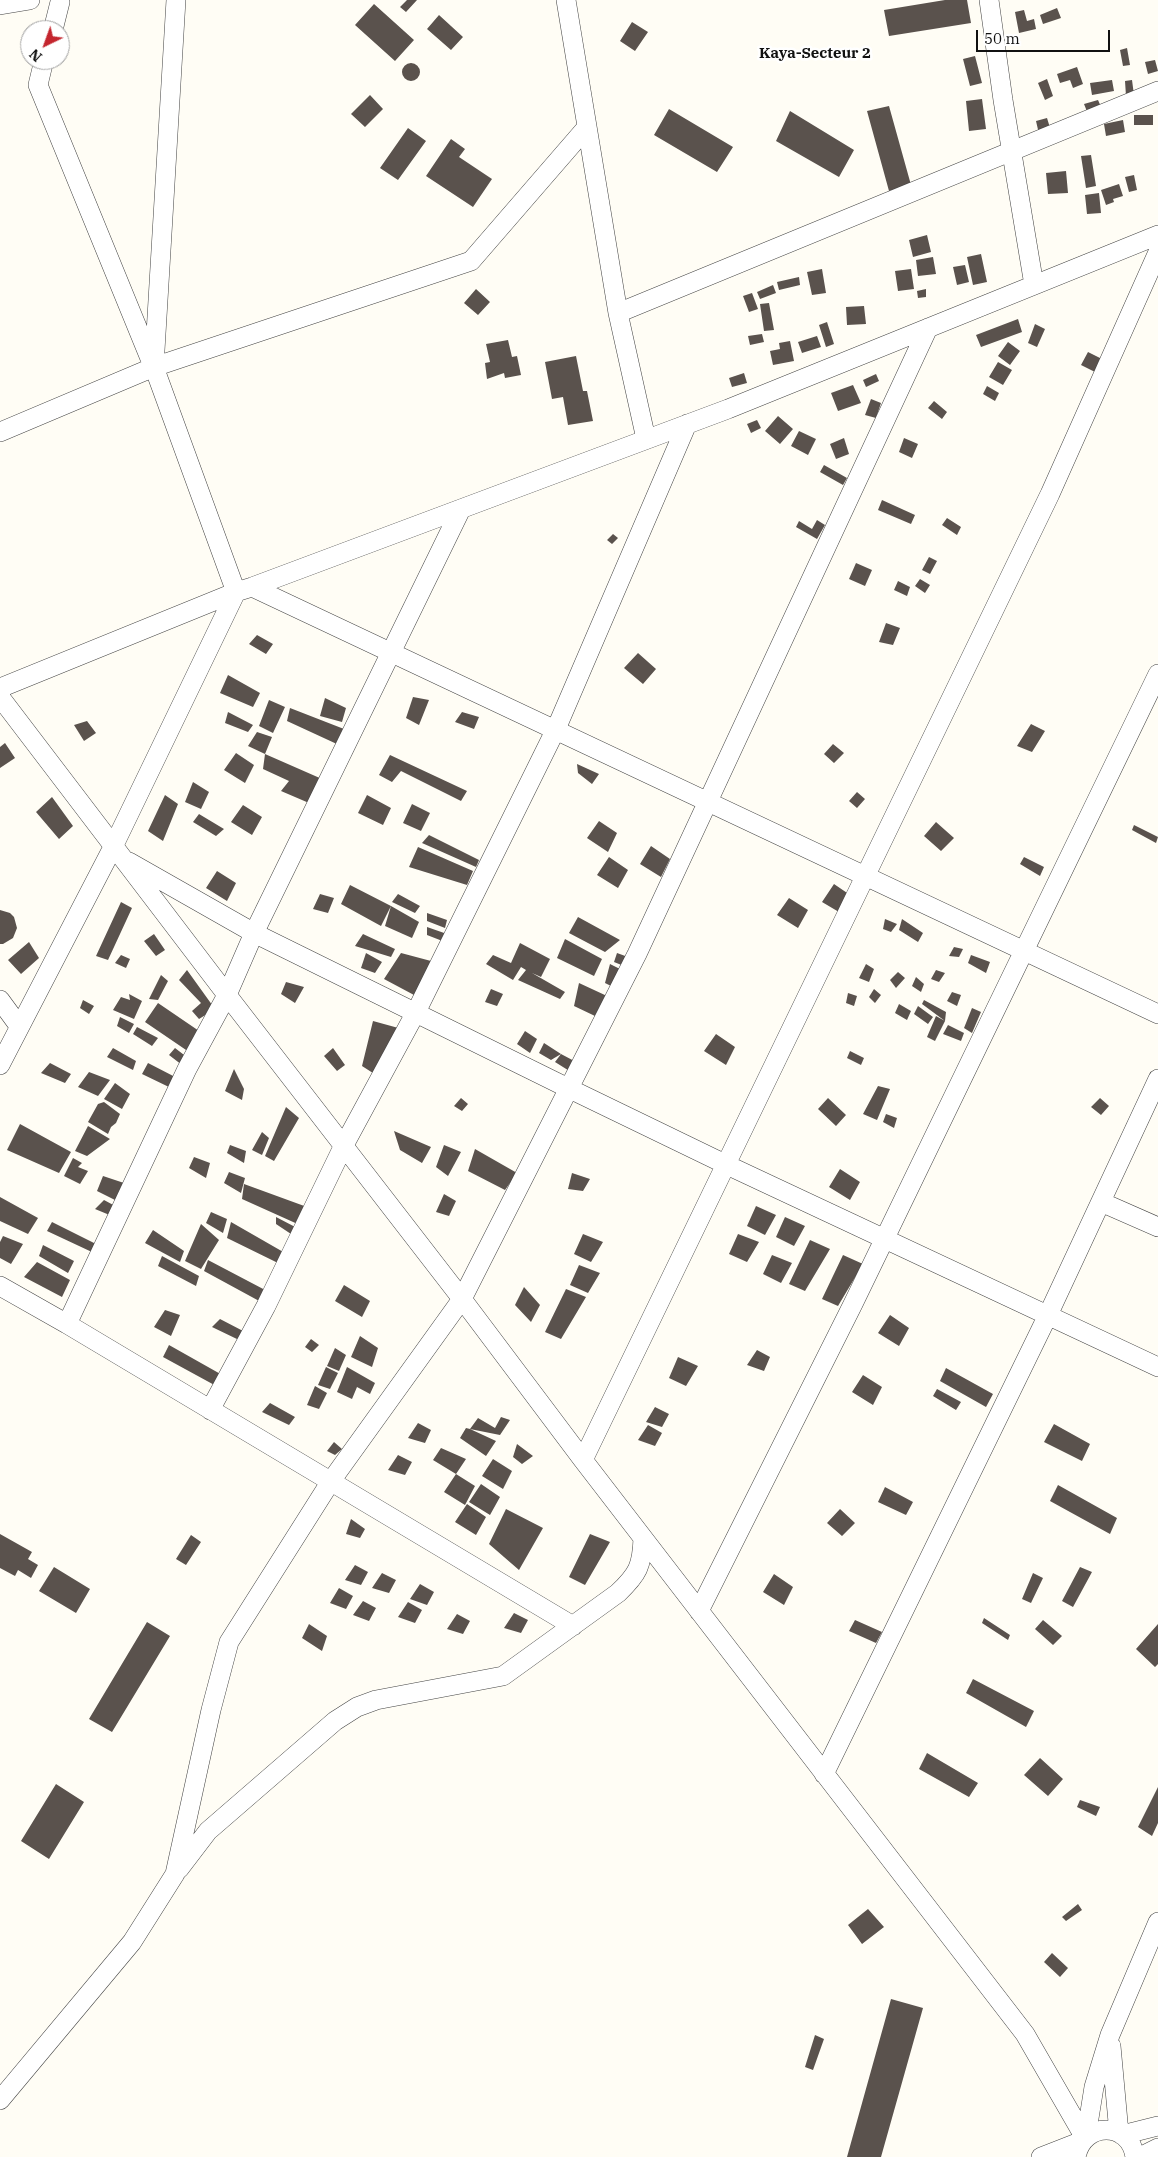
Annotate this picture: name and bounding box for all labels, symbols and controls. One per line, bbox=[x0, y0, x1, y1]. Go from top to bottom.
north arrow bbox=[20, 20, 70, 70]
scale bar bbox=[978, 20, 1112, 52]
text: 50 m bbox=[984, 29, 1020, 48]
text: N bbox=[25, 45, 46, 66]
district label: Kaya-Secteur 2 bbox=[759, 45, 871, 63]

